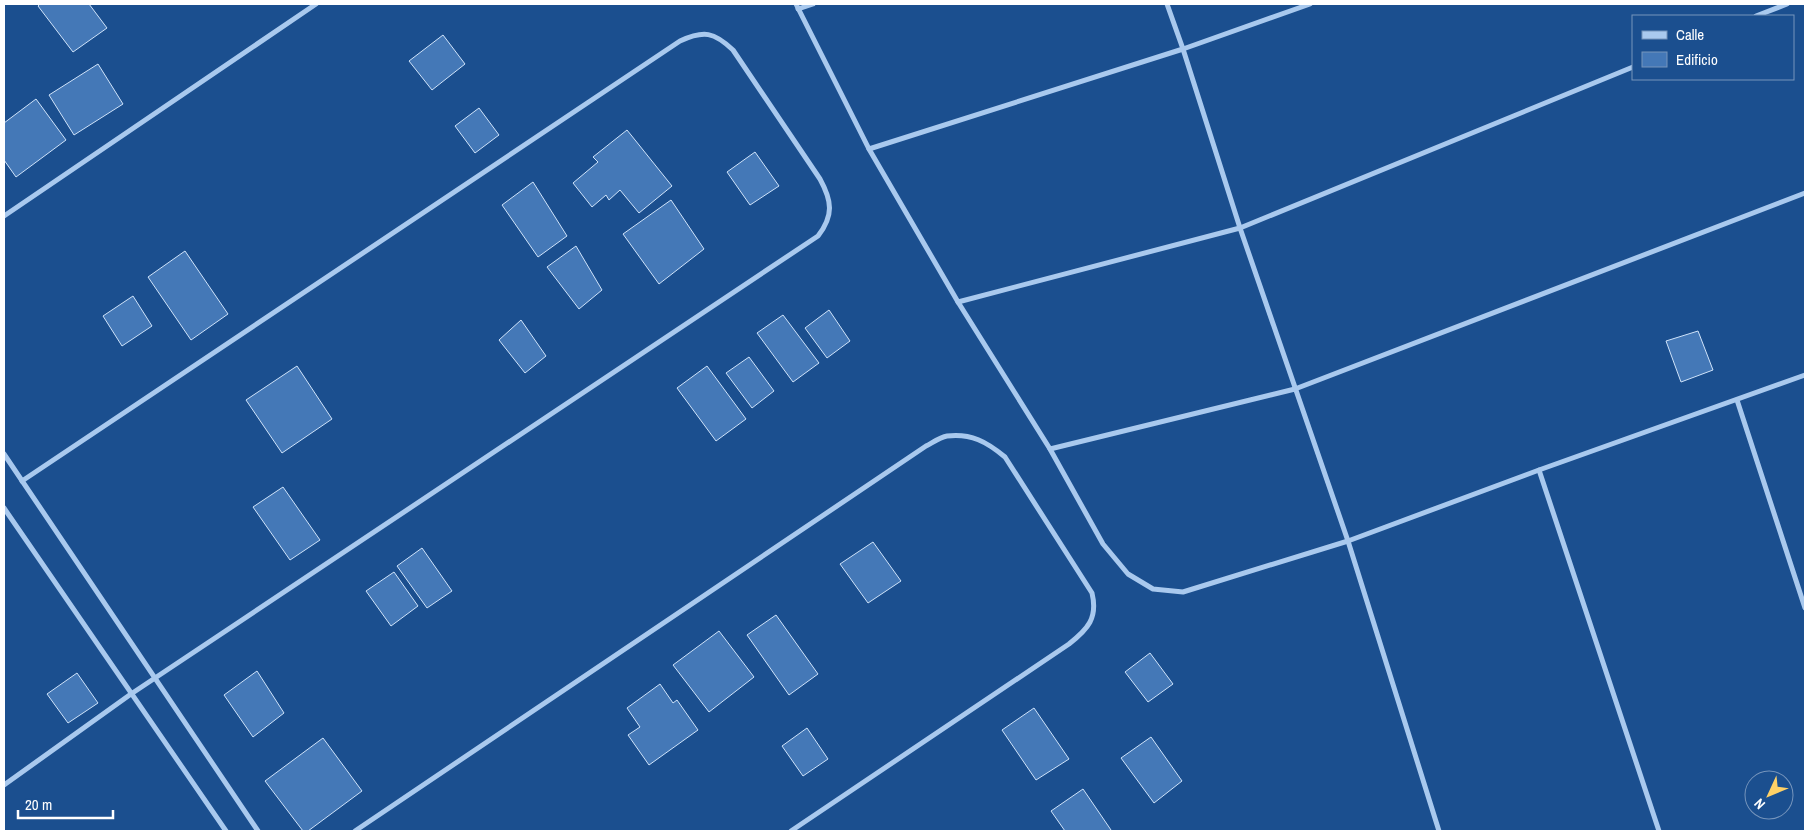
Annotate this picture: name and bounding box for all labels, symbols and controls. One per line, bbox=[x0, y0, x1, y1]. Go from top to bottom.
legend bbox=[1632, 15, 1794, 80]
text: Calle bbox=[1676, 24, 1704, 45]
text: Edificio bbox=[1676, 49, 1718, 70]
north arrow bbox=[1744, 770, 1794, 820]
scale bar bbox=[18, 788, 112, 820]
text: 20 m bbox=[25, 794, 52, 815]
text: N bbox=[1750, 795, 1769, 813]

